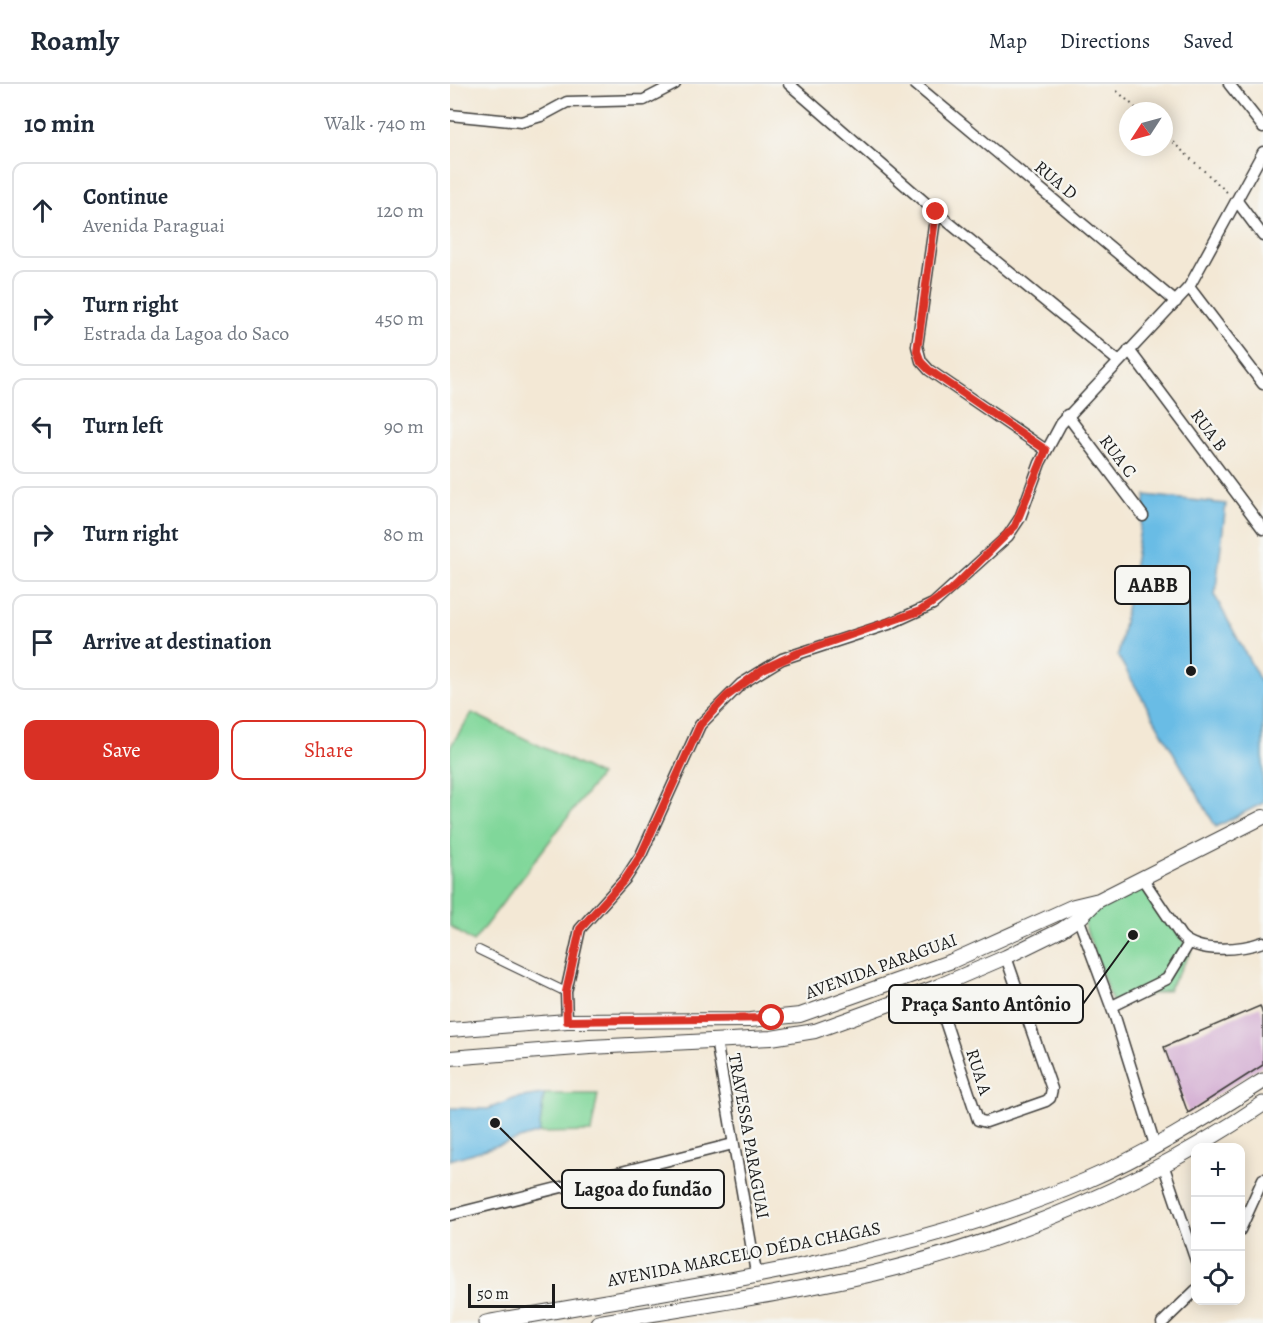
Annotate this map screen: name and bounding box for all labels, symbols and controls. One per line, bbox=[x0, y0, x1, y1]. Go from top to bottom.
text: Roamly bbox=[30, 22, 119, 60]
text: Map bbox=[989, 27, 1027, 55]
text: Directions bbox=[1060, 27, 1150, 55]
text: Saved bbox=[1183, 27, 1233, 55]
north arrow bbox=[1119, 102, 1173, 156]
text: 10 min bbox=[24, 106, 95, 141]
text: Walk · 740 m bbox=[324, 110, 426, 137]
street label: RUA D bbox=[1029, 155, 1083, 205]
text: Continue bbox=[83, 182, 168, 212]
icon: ahead bbox=[26, 194, 59, 227]
text: 120 m bbox=[376, 197, 424, 224]
route end bbox=[922, 198, 948, 224]
text: Avenida Paraguai bbox=[83, 212, 225, 239]
text: Turn right bbox=[83, 290, 179, 320]
icon: right bbox=[26, 302, 59, 335]
text: 450 m bbox=[375, 305, 424, 332]
text: Estrada da Lagoa do Saco bbox=[83, 320, 289, 347]
street label: RUA B bbox=[1185, 404, 1233, 456]
icon: left bbox=[26, 410, 59, 443]
text: Turn left bbox=[83, 411, 163, 441]
text: 90 m bbox=[384, 413, 424, 440]
street label: RUA C bbox=[1094, 430, 1142, 482]
icon: right bbox=[26, 518, 59, 551]
text: Turn right bbox=[83, 519, 179, 549]
text: 80 m bbox=[383, 521, 424, 548]
callout: AABB bbox=[1115, 566, 1190, 604]
text: AABB bbox=[1127, 572, 1178, 599]
icon: arrive bbox=[26, 626, 59, 659]
text: Arrive at destination bbox=[83, 627, 272, 657]
button: Save bbox=[24, 720, 219, 780]
button: Share bbox=[231, 720, 426, 780]
street label: AVENIDA PARAGUAI bbox=[801, 927, 960, 1005]
callout: Praça Santo Antônio bbox=[889, 985, 1083, 1023]
text: Praça Santo Antônio bbox=[901, 991, 1071, 1018]
route start bbox=[758, 1004, 784, 1030]
street label: RUA A bbox=[960, 1046, 998, 1099]
street label: TRAVESSA PARAGUAI bbox=[723, 1051, 775, 1221]
map controls bbox=[1191, 1143, 1245, 1305]
button: + bbox=[1191, 1143, 1245, 1197]
callout: Lagoa do fundão bbox=[562, 1170, 724, 1208]
text: Lagoa do fundão bbox=[574, 1176, 712, 1203]
button: − bbox=[1191, 1197, 1245, 1251]
street label: AVENIDA MARCELO DÉDA CHAGAS bbox=[604, 1216, 883, 1292]
button: locate bbox=[1191, 1251, 1245, 1305]
scale bar bbox=[468, 1281, 555, 1308]
text: 50 m bbox=[477, 1283, 509, 1305]

